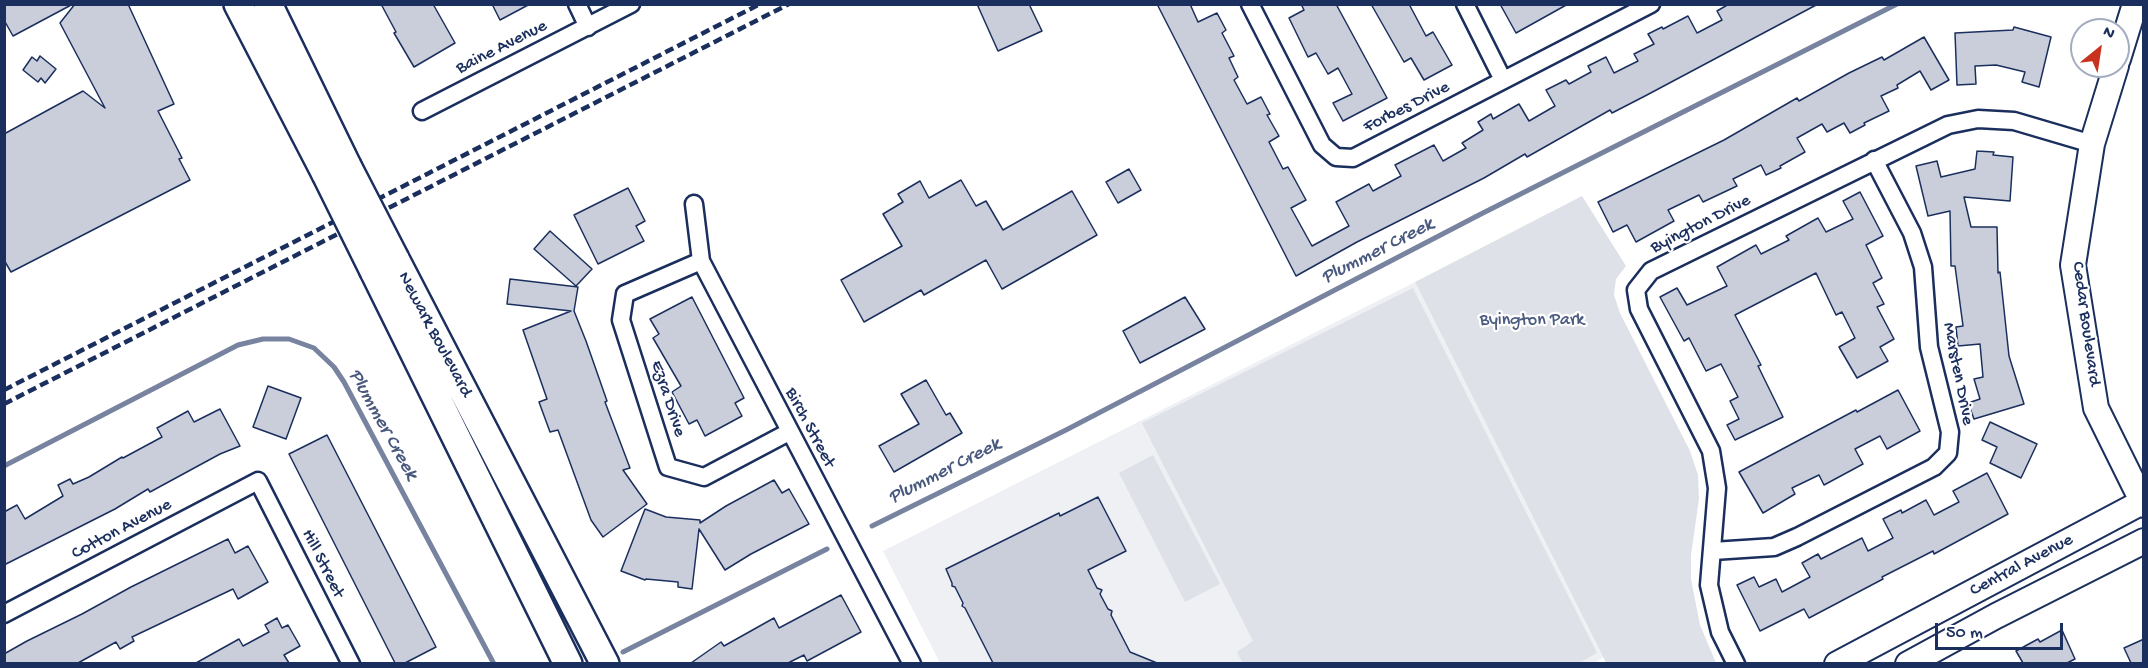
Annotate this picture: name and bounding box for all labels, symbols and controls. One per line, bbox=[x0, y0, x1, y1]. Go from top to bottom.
street label: Baine Avenue bbox=[453, 16, 551, 80]
north arrow bbox=[2070, 18, 2130, 78]
text: N bbox=[2099, 23, 2118, 45]
street label: Forbes Drive bbox=[1360, 77, 1454, 139]
street label: Byington Drive bbox=[1647, 191, 1755, 259]
water label: Plummer Creek bbox=[1318, 213, 1438, 291]
street label: Cedar Boulevard bbox=[2066, 260, 2104, 388]
street label: Newark Boulevard bbox=[392, 269, 476, 401]
park label: Byington Park bbox=[1480, 310, 1584, 332]
street label: Marsten Drive bbox=[1936, 321, 1978, 427]
street label: Ezra Drive bbox=[645, 358, 689, 440]
water label: Plummer Creek bbox=[342, 365, 422, 485]
street label: Birch Street bbox=[779, 384, 839, 472]
water label: Plummer Creek bbox=[885, 433, 1005, 511]
street label: Cotton Avenue bbox=[68, 495, 176, 565]
street label: Hill Street bbox=[295, 526, 349, 602]
street label: Central Avenue bbox=[1967, 530, 2077, 602]
scale bar bbox=[1938, 611, 2066, 649]
text: 50 m bbox=[1946, 623, 1983, 644]

